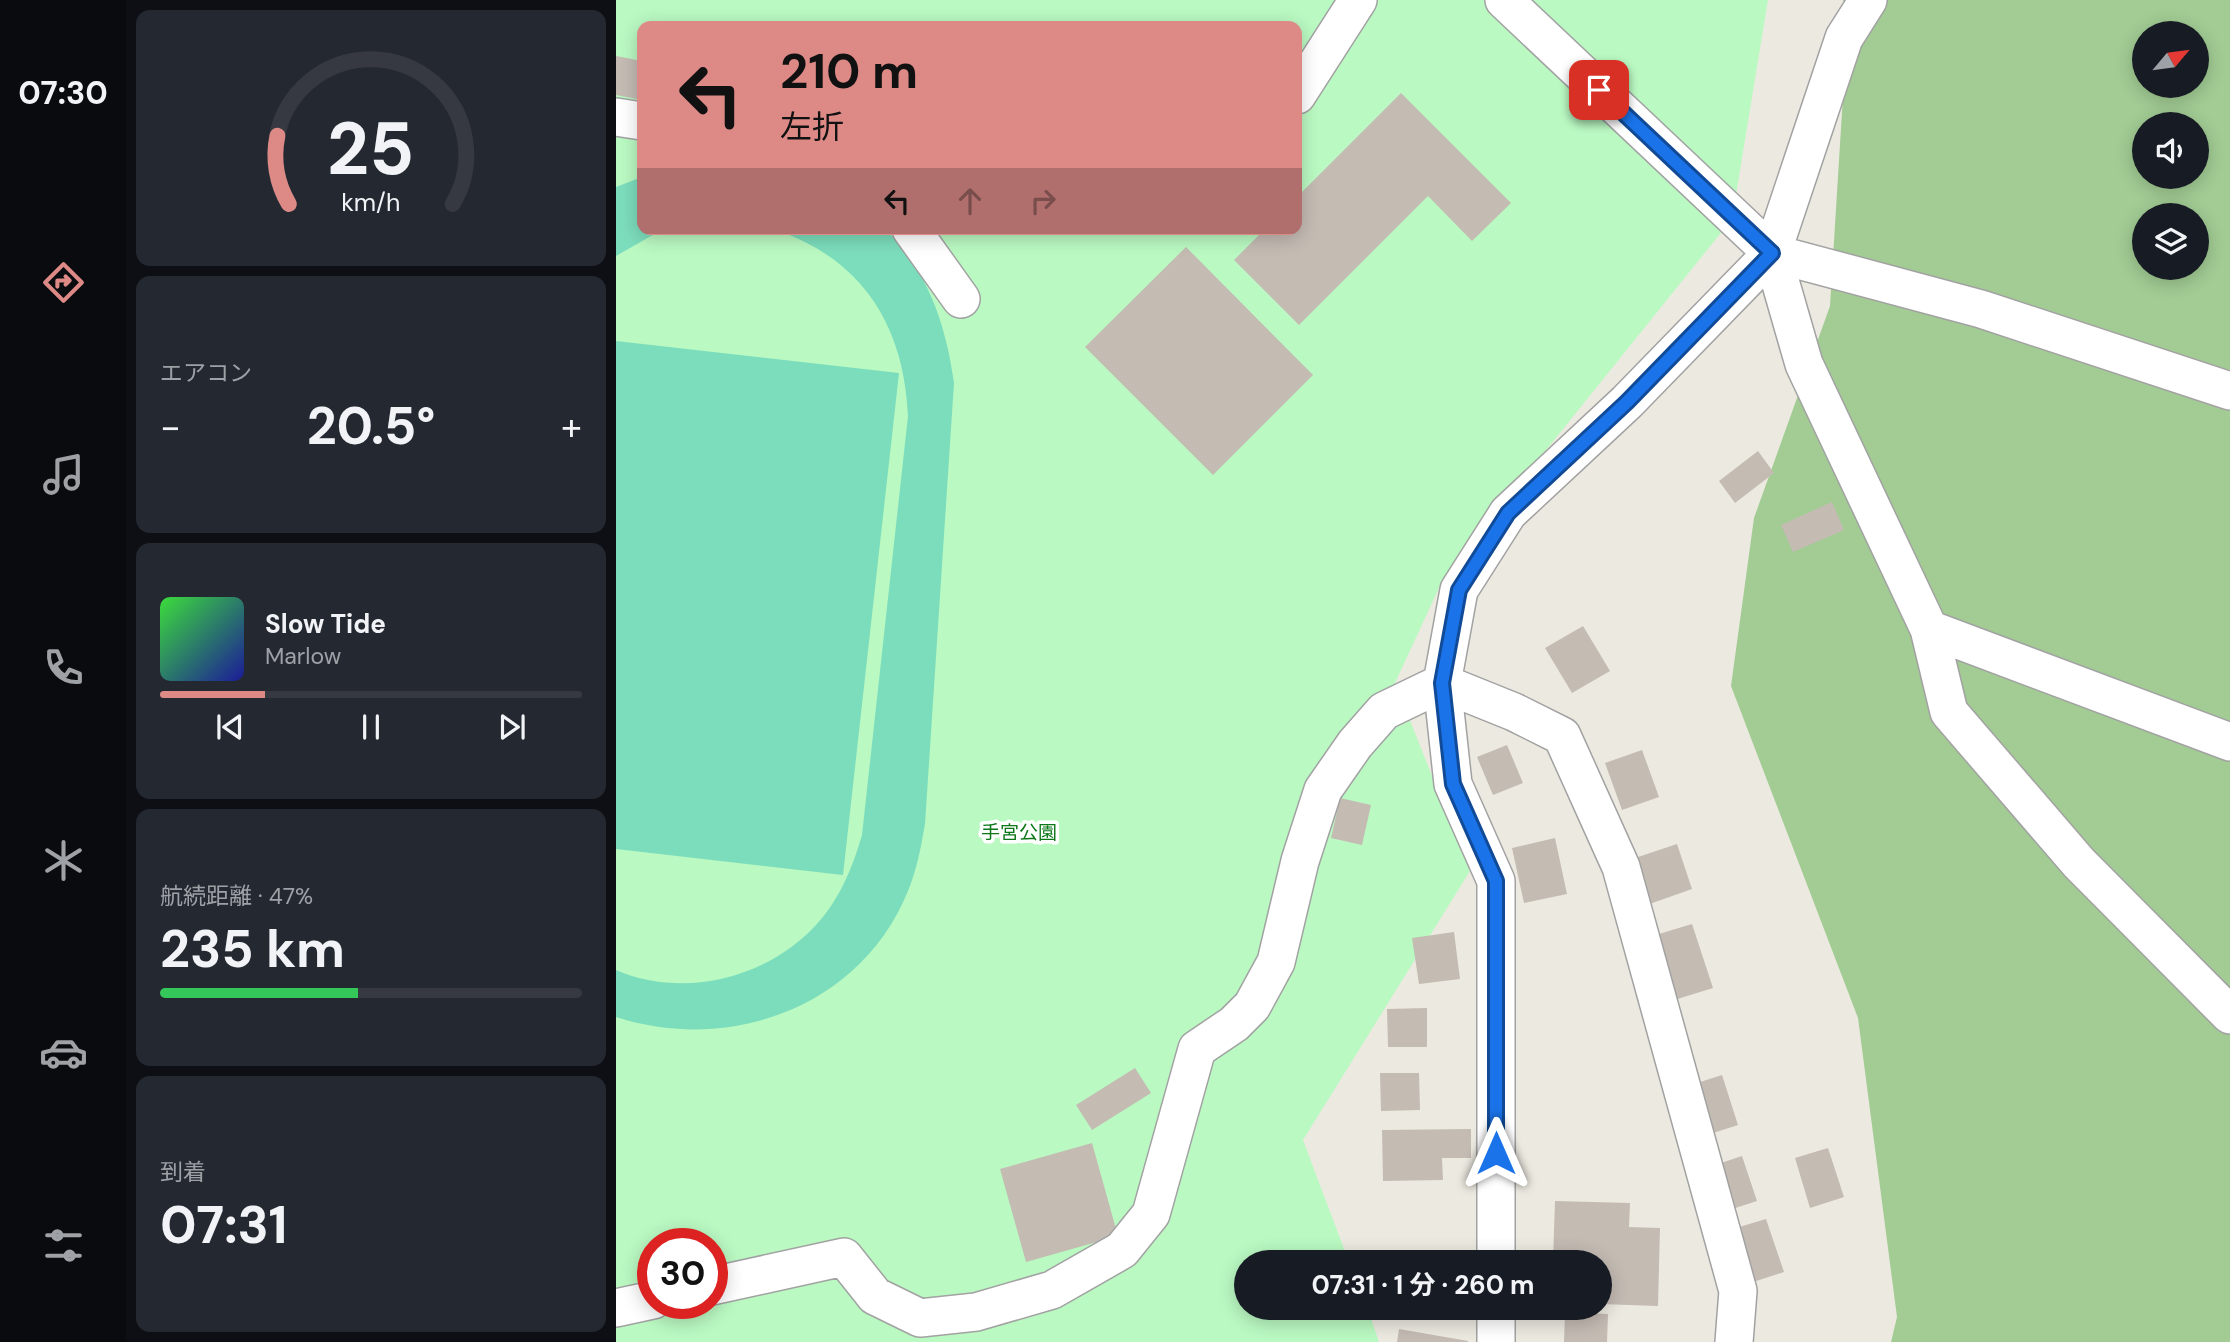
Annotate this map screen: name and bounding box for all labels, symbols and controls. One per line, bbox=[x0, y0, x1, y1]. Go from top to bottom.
north arrow bbox=[2132, 21, 2208, 98]
map controls bbox=[2132, 21, 2209, 280]
text: 210 m bbox=[780, 39, 918, 103]
icon: left bbox=[665, 49, 756, 140]
pin bbox=[1569, 60, 1629, 120]
icon: arrive bbox=[1580, 71, 1618, 109]
text: 07:30 bbox=[18, 72, 108, 114]
text: 25 bbox=[327, 103, 415, 198]
text: 左折 bbox=[780, 106, 844, 148]
button: sound bbox=[2132, 112, 2209, 189]
icon: left bbox=[878, 182, 916, 220]
icon: ahead bbox=[951, 182, 989, 220]
icon: right bbox=[1024, 182, 1062, 220]
text: km/h bbox=[341, 186, 401, 219]
button: layers bbox=[2132, 203, 2209, 280]
icon: directions bbox=[39, 258, 88, 307]
text: エアコン bbox=[160, 358, 252, 388]
text: 20.5° bbox=[307, 392, 435, 460]
text: − bbox=[160, 402, 181, 452]
text: + bbox=[561, 402, 582, 452]
icon: music bbox=[39, 450, 88, 499]
text: Slow Tide bbox=[265, 607, 386, 641]
text: Marlow bbox=[265, 641, 341, 671]
icon: phone bbox=[39, 643, 88, 692]
icon: previous bbox=[211, 708, 249, 746]
icon: pause bbox=[352, 708, 390, 746]
icon: next bbox=[493, 708, 531, 746]
park label: 手宮公園 bbox=[981, 820, 1057, 845]
icon: climate bbox=[39, 836, 88, 885]
text: 航続距離 · 47% bbox=[160, 881, 313, 911]
text: 235 km bbox=[160, 915, 345, 983]
icon: car bbox=[39, 1028, 88, 1077]
position arrow bbox=[1459, 1116, 1533, 1190]
text: 到着 bbox=[160, 1157, 206, 1187]
text: 07:31 bbox=[160, 1191, 287, 1259]
icon: filters bbox=[39, 1221, 88, 1270]
speed limit sign: 30 bbox=[637, 1228, 728, 1319]
text: 07:31 · 1 分 · 260 m bbox=[1311, 1268, 1535, 1302]

